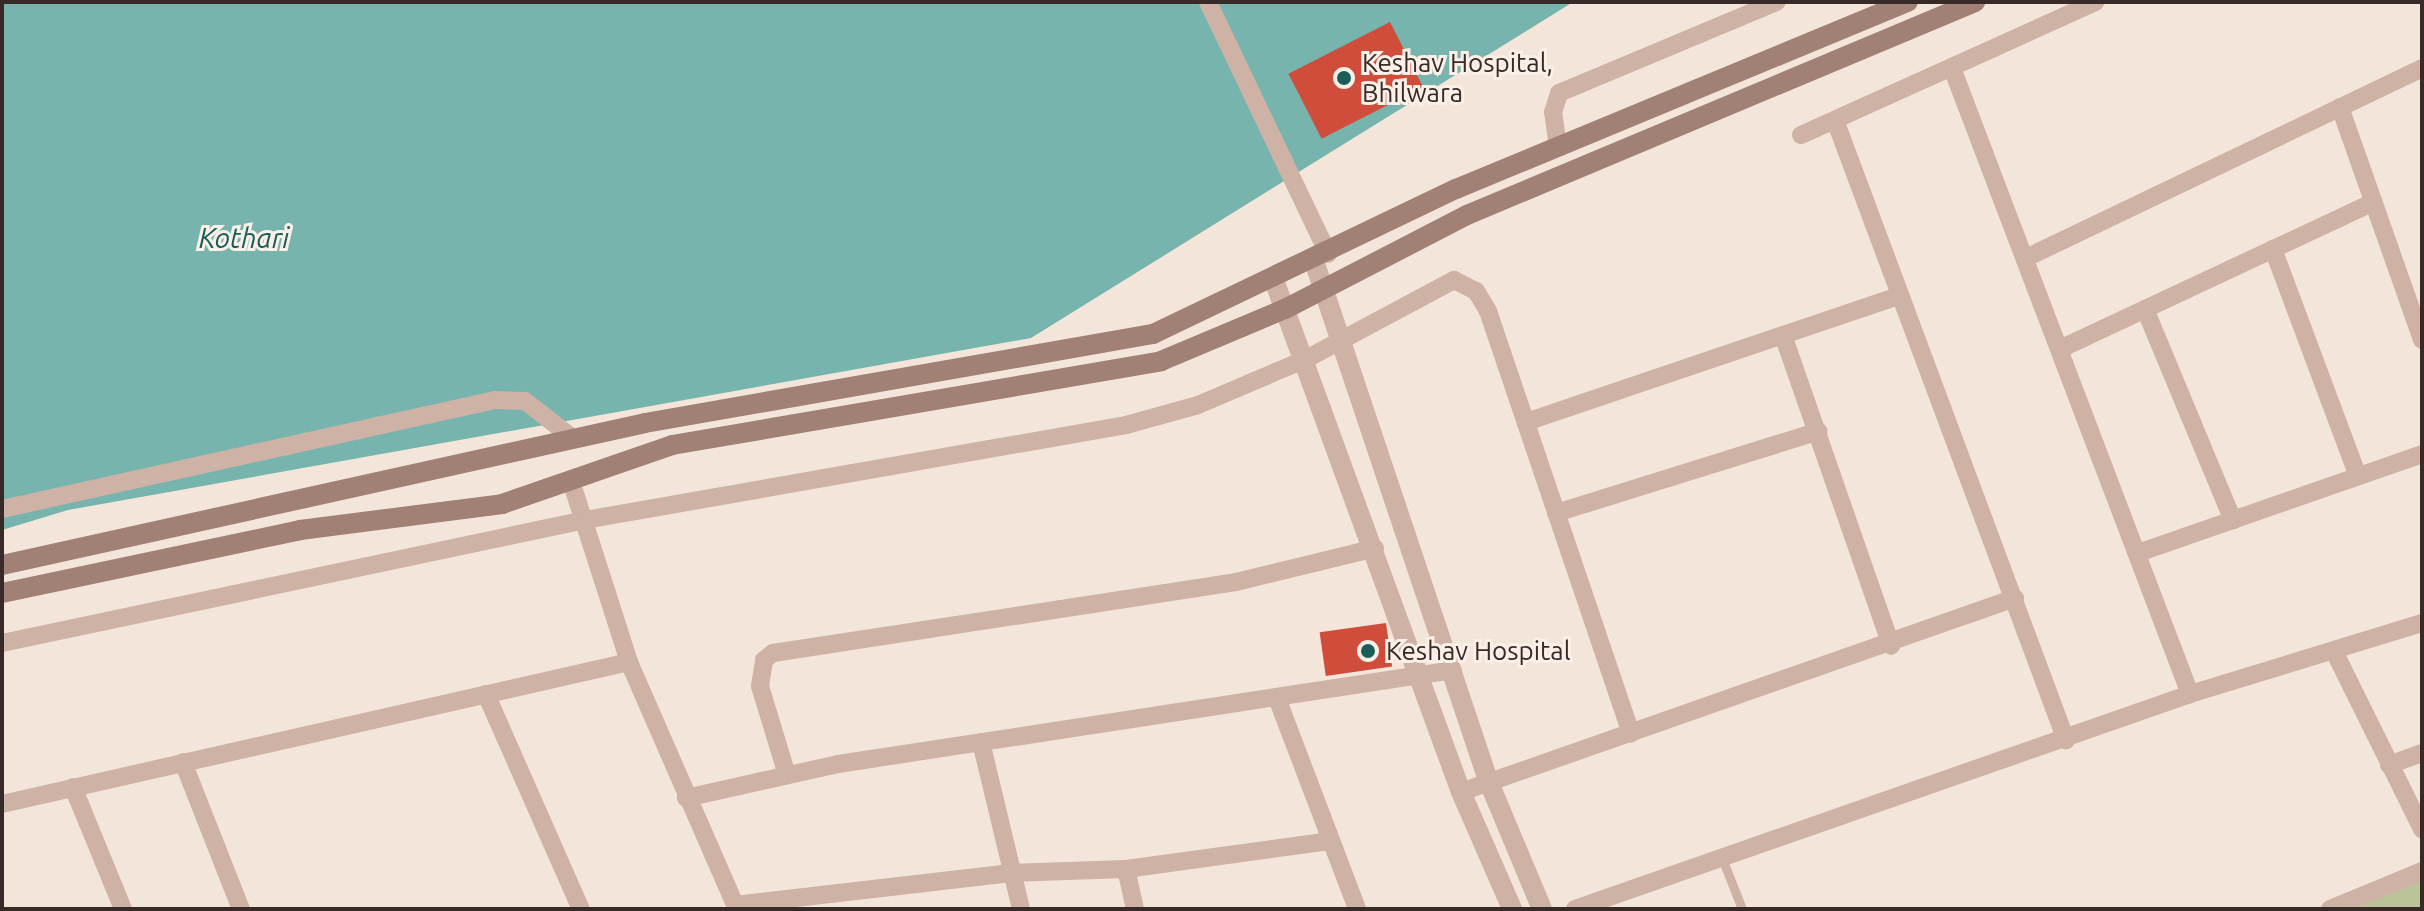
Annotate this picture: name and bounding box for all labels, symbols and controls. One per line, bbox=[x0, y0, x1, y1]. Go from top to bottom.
place label: Keshav Hospital, Bhilwara bbox=[1362, 47, 1553, 108]
marker: Keshav Hospital, Bhilwara bbox=[1333, 67, 1355, 89]
water label: Kothari bbox=[199, 221, 289, 255]
place label: Keshav Hospital bbox=[1386, 635, 1570, 667]
marker: Keshav Hospital bbox=[1357, 640, 1379, 662]

